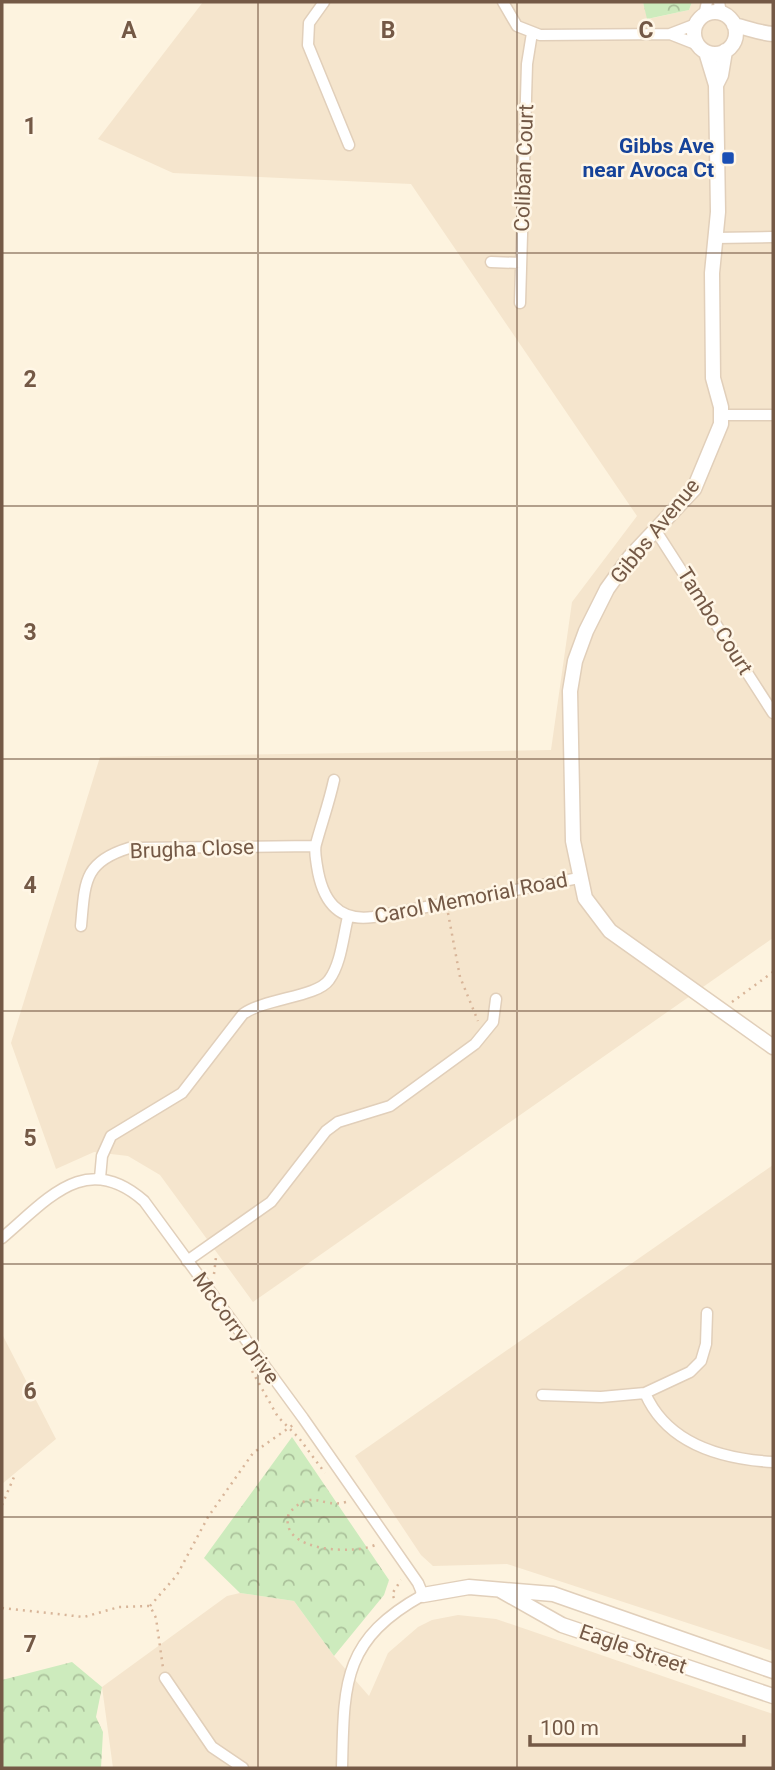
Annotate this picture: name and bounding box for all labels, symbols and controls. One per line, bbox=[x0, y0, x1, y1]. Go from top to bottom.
text: A bbox=[121, 17, 137, 44]
text: B bbox=[381, 17, 395, 44]
text: C bbox=[638, 17, 654, 44]
street label: Coliban Court bbox=[510, 104, 538, 232]
text: 1 bbox=[23, 113, 37, 140]
place label: Gibbs Ave near Avoca Ct bbox=[583, 134, 714, 182]
marker: Gibbs Ave near Avoca Ct bbox=[720, 150, 736, 166]
text: 2 bbox=[23, 366, 37, 393]
street label: Gibbs Avenue bbox=[605, 474, 705, 588]
street label: Tambo Court bbox=[673, 563, 758, 679]
text: 3 bbox=[23, 619, 37, 646]
street label: Brugha Close bbox=[129, 835, 255, 863]
street label: Carol Memorial Road bbox=[372, 867, 570, 929]
text: 4 bbox=[23, 872, 37, 899]
text: 5 bbox=[23, 1125, 37, 1152]
street label: McCorry Drive bbox=[188, 1268, 284, 1388]
text: 6 bbox=[23, 1378, 37, 1405]
street label: Eagle Street bbox=[576, 1619, 690, 1679]
text: 7 bbox=[23, 1631, 37, 1658]
scale bar bbox=[530, 1704, 744, 1748]
text: 100 m bbox=[540, 1716, 599, 1740]

